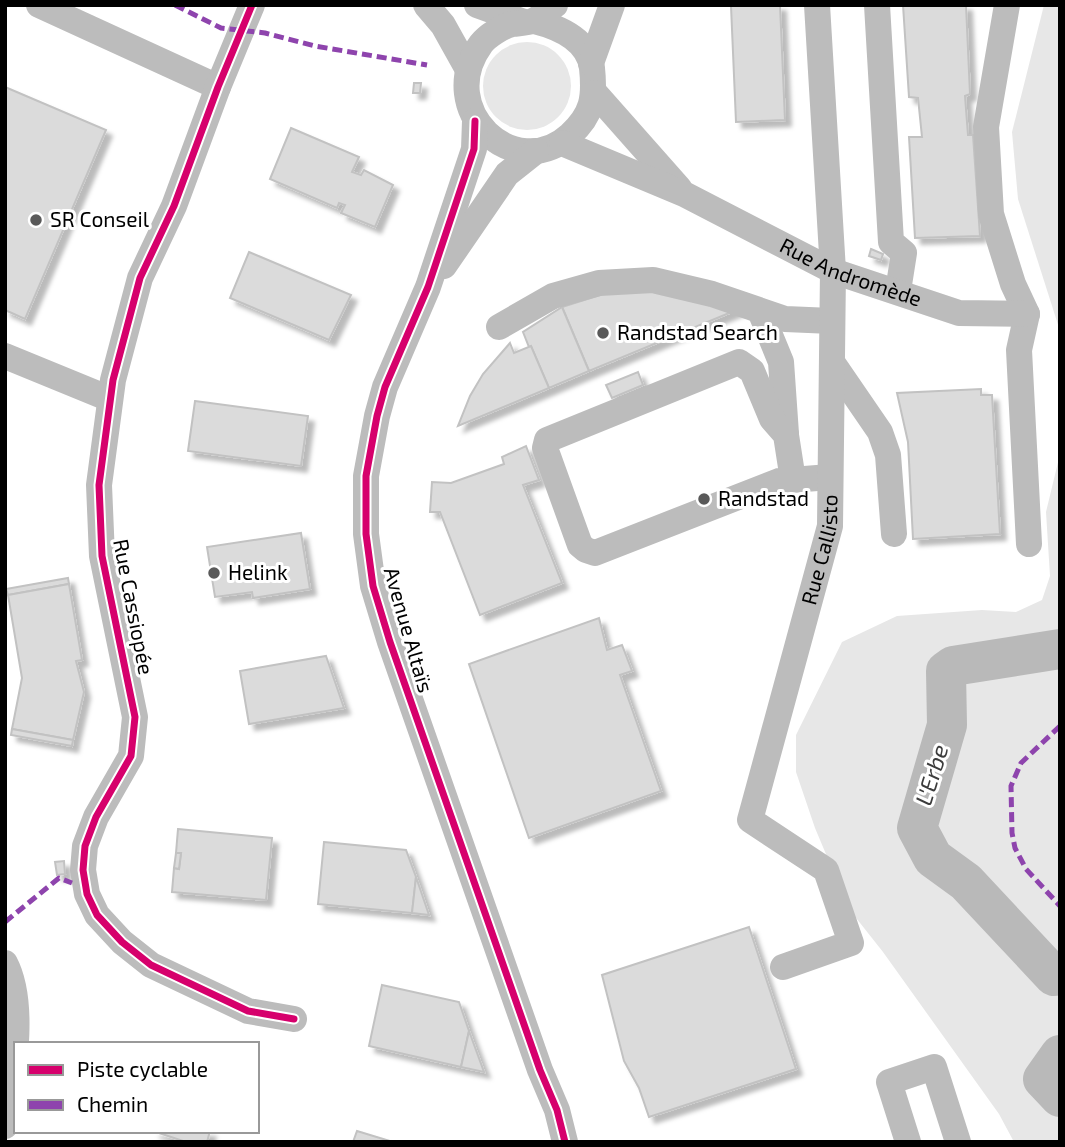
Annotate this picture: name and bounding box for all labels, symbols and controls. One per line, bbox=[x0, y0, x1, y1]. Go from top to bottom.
place label: SR Conseil bbox=[50, 206, 150, 231]
marker: SR Conseil bbox=[28, 212, 44, 228]
street label: Rue Andromède bbox=[776, 232, 925, 311]
place label: Randstad Search bbox=[617, 319, 778, 344]
marker: Randstad Search bbox=[595, 325, 611, 341]
place label: Randstad bbox=[718, 485, 809, 510]
marker: Randstad bbox=[696, 491, 712, 507]
street label: Rue Callisto bbox=[795, 494, 841, 607]
street label: Rue Cassiopée bbox=[109, 537, 160, 677]
place label: Helink bbox=[228, 559, 288, 584]
street label: Avenue Altaïs bbox=[380, 564, 439, 695]
marker: Helink bbox=[206, 565, 222, 581]
water label: L'Erbe bbox=[909, 741, 953, 808]
legend bbox=[14, 1042, 259, 1133]
text: Piste cyclable bbox=[77, 1056, 208, 1081]
text: Chemin bbox=[77, 1091, 148, 1116]

